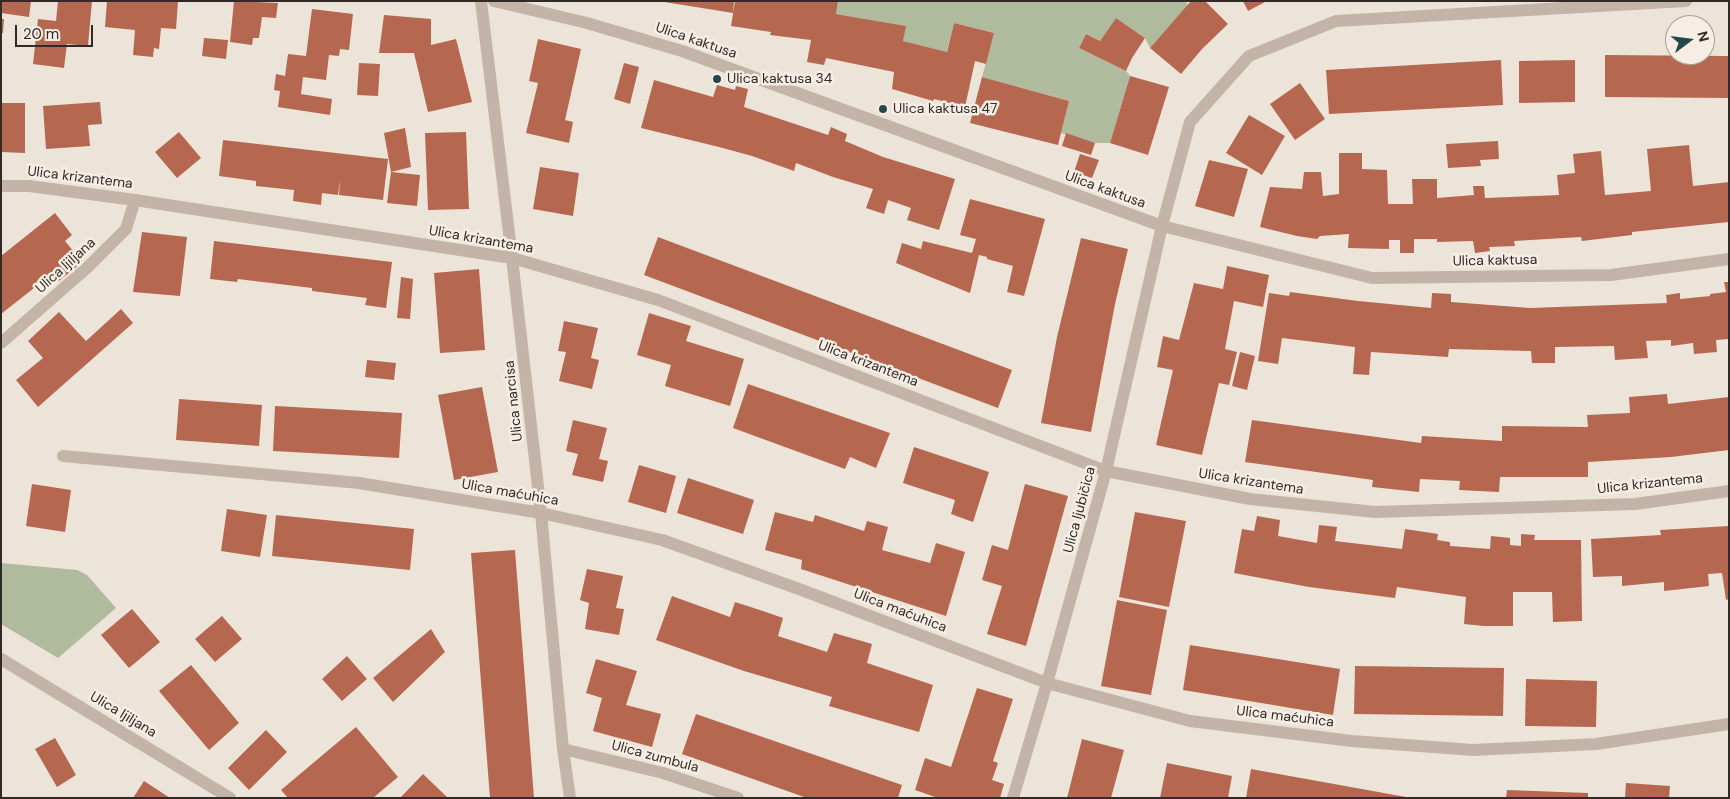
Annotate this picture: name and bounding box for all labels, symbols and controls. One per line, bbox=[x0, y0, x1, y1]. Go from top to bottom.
scale bar bbox=[18, 15, 95, 47]
north arrow bbox=[1665, 15, 1715, 65]
street label: Ulica kaktusa bbox=[653, 19, 739, 63]
text: 20 m bbox=[23, 24, 59, 44]
text: N bbox=[1694, 29, 1714, 44]
place label: Ulica kaktusa 34 bbox=[727, 71, 832, 87]
marker: Ulica kaktusa 34 bbox=[711, 73, 723, 85]
place label: Ulica kaktusa 47 bbox=[893, 101, 998, 117]
marker: Ulica kaktusa 47 bbox=[877, 103, 889, 115]
street label: Ulica krizantema bbox=[26, 163, 134, 193]
street label: Ulica kaktusa bbox=[1062, 168, 1148, 212]
street label: Ulica krizantema bbox=[427, 223, 535, 257]
street label: Ulica ljiljana bbox=[33, 235, 99, 297]
street label: Ulica kaktusa bbox=[1452, 252, 1538, 270]
street label: Ulica krizantema bbox=[816, 337, 920, 391]
street label: Ulica narcisa bbox=[501, 360, 527, 442]
street label: Ulica ljubičica bbox=[1060, 465, 1100, 555]
street label: Ulica krizantema bbox=[1197, 465, 1305, 499]
street label: Ulica krizantema bbox=[1596, 470, 1704, 498]
street label: Ulica maćuhica bbox=[460, 476, 560, 510]
street label: Ulica maćuhica bbox=[851, 586, 949, 636]
street label: Ulica ljiljana bbox=[87, 689, 159, 741]
street label: Ulica maćuhica bbox=[1235, 703, 1335, 731]
street label: Ulica zumbula bbox=[610, 737, 700, 777]

